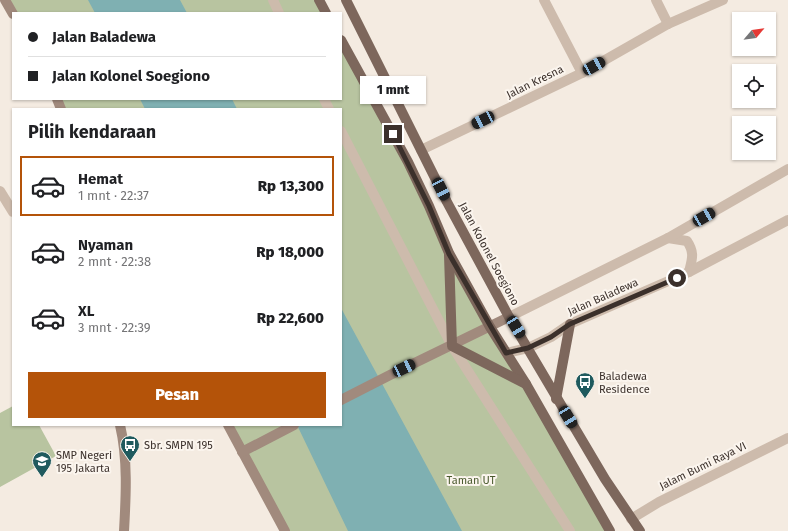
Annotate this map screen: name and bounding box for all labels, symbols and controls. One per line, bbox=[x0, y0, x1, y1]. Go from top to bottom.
north arrow bbox=[732, 12, 776, 56]
map controls bbox=[732, 12, 776, 160]
text: Jalan Baladewa bbox=[52, 28, 156, 46]
car bbox=[581, 55, 607, 77]
street label: Jalan Kresna bbox=[504, 63, 566, 101]
button: locate bbox=[732, 64, 776, 108]
text: Jalan Kolonel Soegiono bbox=[52, 67, 210, 85]
callout: 1 mnt bbox=[360, 76, 426, 104]
text: 1 mnt bbox=[377, 82, 409, 97]
car bbox=[470, 109, 496, 131]
button: layers bbox=[732, 116, 776, 160]
text: Pilih kendaraan bbox=[28, 121, 156, 143]
route end bbox=[384, 125, 402, 143]
icon: car bbox=[30, 168, 66, 204]
text: Hemat bbox=[78, 170, 123, 188]
car bbox=[430, 176, 452, 202]
text: Rp 13,300 bbox=[258, 177, 324, 195]
text: 1 mnt · 22:37 bbox=[78, 188, 149, 203]
street label: Jalan Kolonel Soegiono bbox=[456, 200, 522, 308]
car bbox=[691, 206, 717, 228]
icon: car bbox=[30, 234, 66, 270]
text: Nyaman bbox=[78, 236, 133, 254]
text: Rp 18,000 bbox=[256, 243, 324, 261]
text: 2 mnt · 22:38 bbox=[78, 254, 151, 269]
route start bbox=[668, 269, 686, 287]
street label: Jalan Baladewa bbox=[566, 276, 640, 318]
icon: car bbox=[30, 300, 66, 336]
text: XL bbox=[78, 302, 94, 320]
text: Rp 22,600 bbox=[257, 309, 324, 327]
car bbox=[505, 314, 527, 340]
text: 3 mnt · 22:39 bbox=[78, 320, 151, 335]
car bbox=[391, 357, 417, 379]
place label: Baladewa Residence bbox=[599, 370, 650, 396]
bus stop icon: Baladewa Residence bbox=[574, 371, 596, 399]
button: Pesan bbox=[28, 372, 326, 418]
car bbox=[557, 404, 579, 430]
bus stop icon: Sbr. SMPN 195 bbox=[119, 434, 141, 462]
place label: Sbr. SMPN 195 bbox=[144, 439, 213, 452]
street label: Jalam Bumi Raya VI bbox=[657, 439, 749, 493]
place label: SMP Negeri 195 Jakarta bbox=[56, 449, 112, 475]
school or university icon: SMP Negeri 195 Jakarta bbox=[31, 450, 53, 478]
park label: Taman UT bbox=[447, 474, 496, 487]

